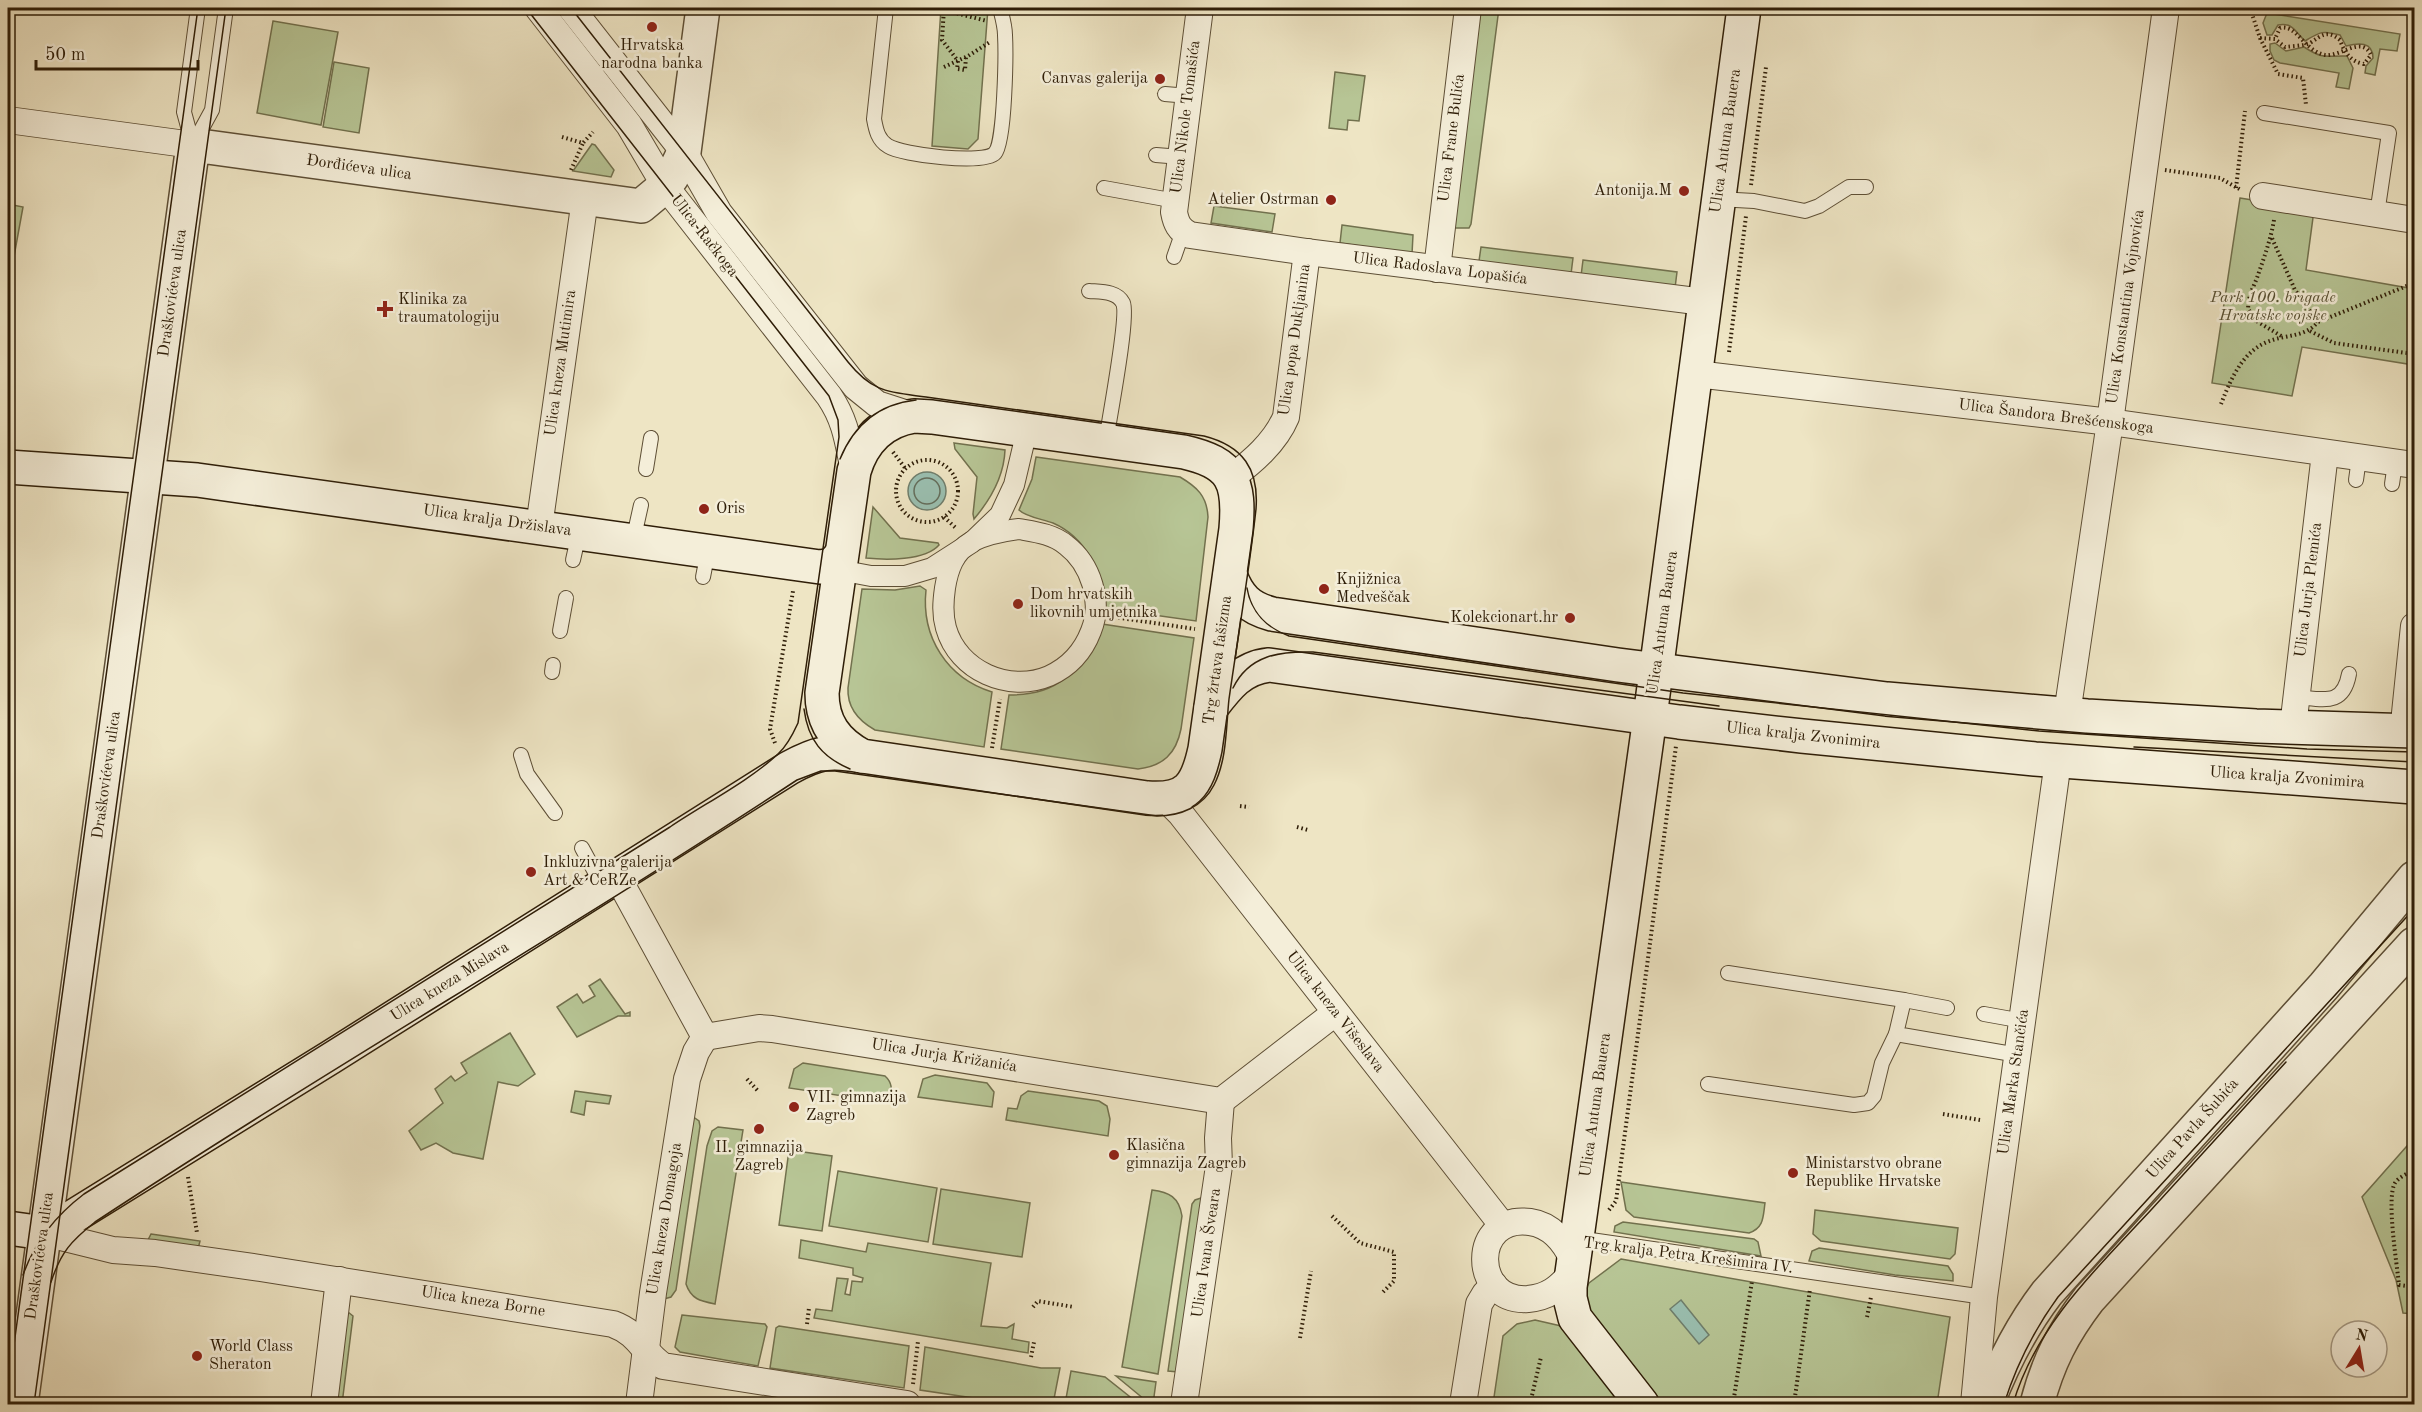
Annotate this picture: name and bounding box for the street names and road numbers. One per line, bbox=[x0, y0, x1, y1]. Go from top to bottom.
street label: Ulica Nikole Tomašića bbox=[1169, 39, 1203, 195]
street label: Ulica Antuna Bauera bbox=[1708, 68, 1744, 214]
street label: Ulica Frane Bulića bbox=[1436, 73, 1468, 203]
street label: Đorđićeva ulica bbox=[305, 153, 413, 183]
street label: Ulica Račkoga bbox=[667, 192, 741, 280]
street label: Ulica Konstantina Vojnovića bbox=[2104, 208, 2148, 405]
street label: Draškovićeva ulica bbox=[156, 228, 190, 358]
street label: Ulica Radoslava Lopašića bbox=[1352, 250, 1528, 288]
street label: Ulica popa Dukljanina bbox=[1276, 263, 1314, 417]
street label: Ulica kneza Mutimira bbox=[543, 289, 579, 437]
street label: Ulica Šandora Brešćenskoga bbox=[1957, 392, 2155, 437]
street label: Ulica kralja Držislava bbox=[422, 503, 572, 539]
street label: Ulica Jurja Plemića bbox=[2293, 521, 2325, 659]
street label: Ulica Antuna Bauera bbox=[1645, 550, 1681, 696]
street label: Trg žrtava fašizma bbox=[1201, 594, 1235, 726]
street label: Draškovićeva ulica bbox=[90, 710, 124, 840]
street label: Ulica kralja Zvonimira bbox=[1725, 720, 1881, 752]
street label: Ulica kralja Zvonimira bbox=[2209, 765, 2365, 791]
street label: Ulica kneza Mislava bbox=[388, 939, 512, 1025]
street label: Ulica kneza Višeslava bbox=[1283, 948, 1387, 1076]
street label: Ulica Marka Stančića bbox=[1996, 1008, 2032, 1156]
street label: Ulica Antuna Bauera bbox=[1578, 1032, 1614, 1178]
street label: Ulica Jurja Križanića bbox=[870, 1037, 1018, 1075]
street label: Ulica Pavla Šubića bbox=[2140, 1072, 2242, 1182]
street label: Ulica kneza Domagoja bbox=[645, 1141, 685, 1297]
street label: Ulica Ivana Šveara bbox=[1185, 1186, 1224, 1319]
street label: Draškovićeva ulica bbox=[23, 1191, 57, 1321]
street label: Trg kralja Petra Krešimira IV. bbox=[1582, 1235, 1794, 1277]
street label: Ulica kneza Borne bbox=[420, 1284, 546, 1320]

